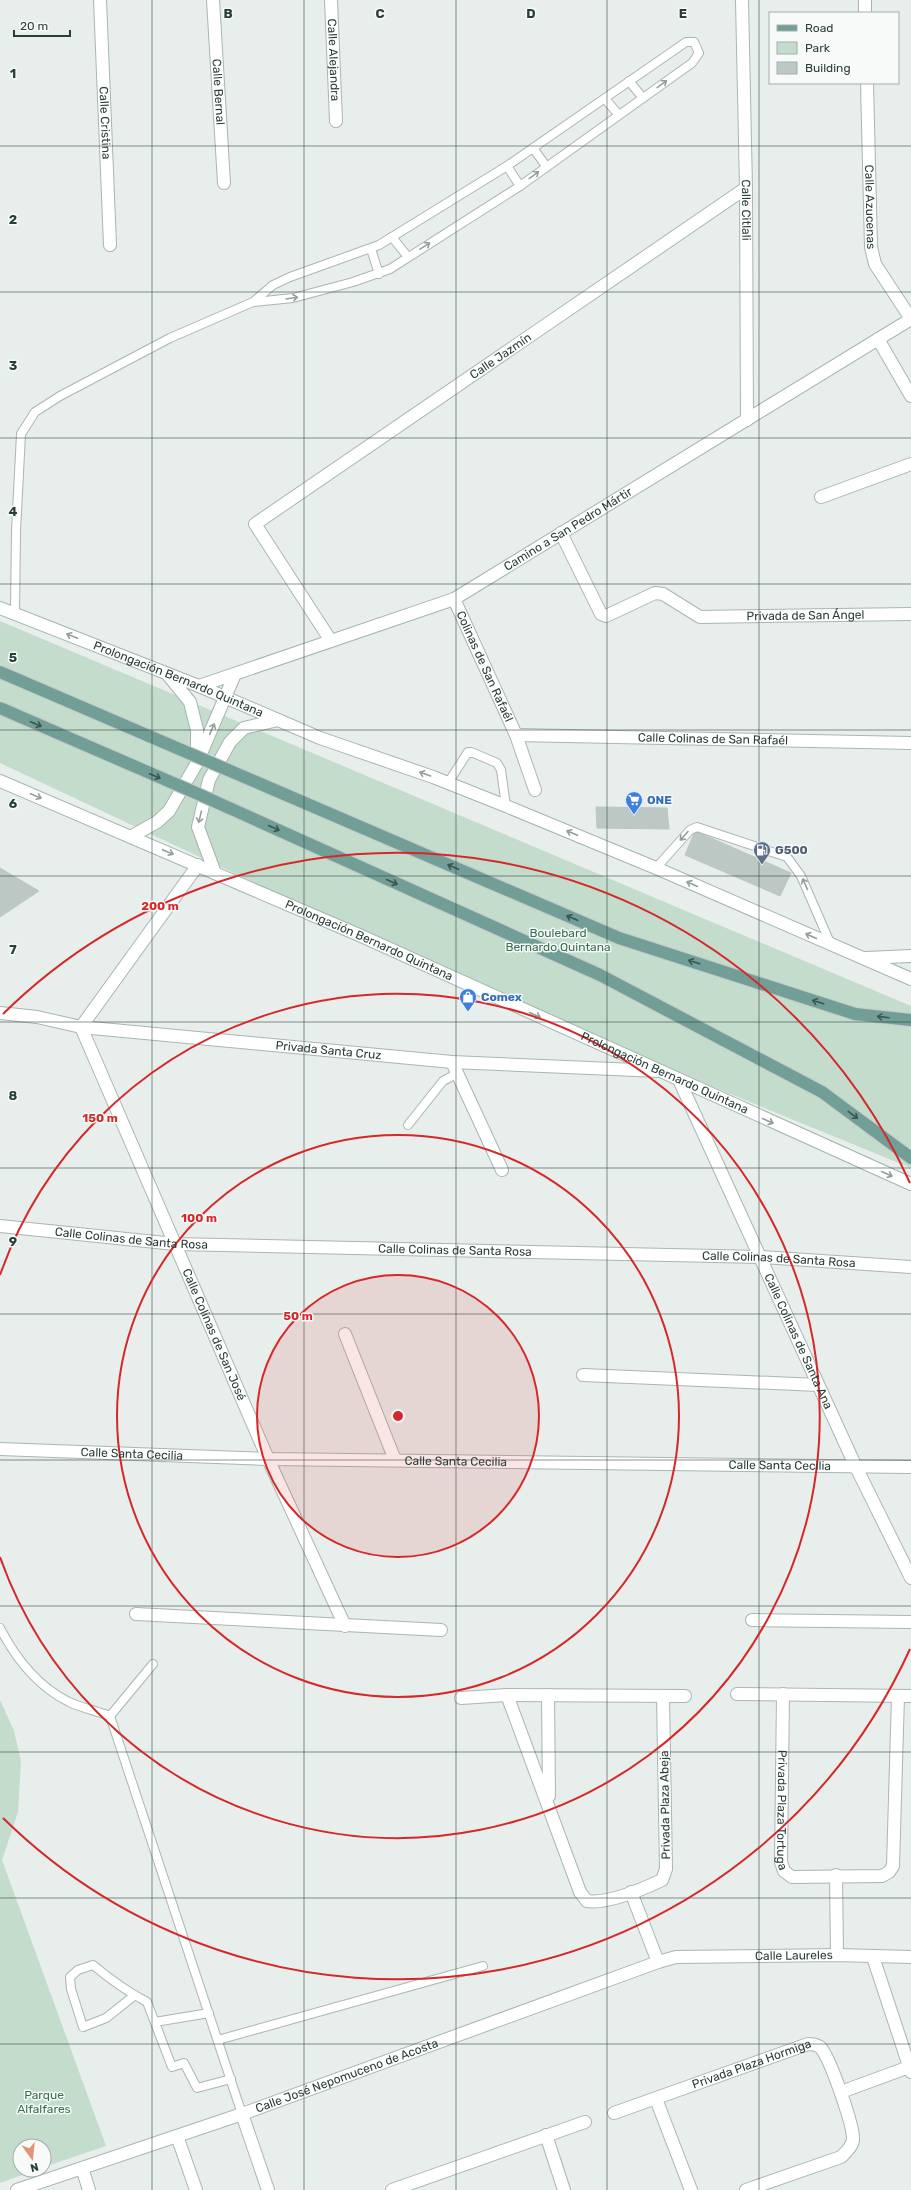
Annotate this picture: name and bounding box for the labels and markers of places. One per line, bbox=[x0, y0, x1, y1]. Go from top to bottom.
supermarket icon: ONE bbox=[624, 790, 644, 815]
place label: ONE bbox=[647, 793, 672, 807]
fuel station icon: G500 bbox=[752, 840, 772, 865]
place label: G500 bbox=[775, 843, 808, 857]
shop icon: Comex bbox=[458, 987, 478, 1012]
place label: Comex bbox=[481, 990, 522, 1004]
centre of rings bbox=[391, 1409, 405, 1423]

